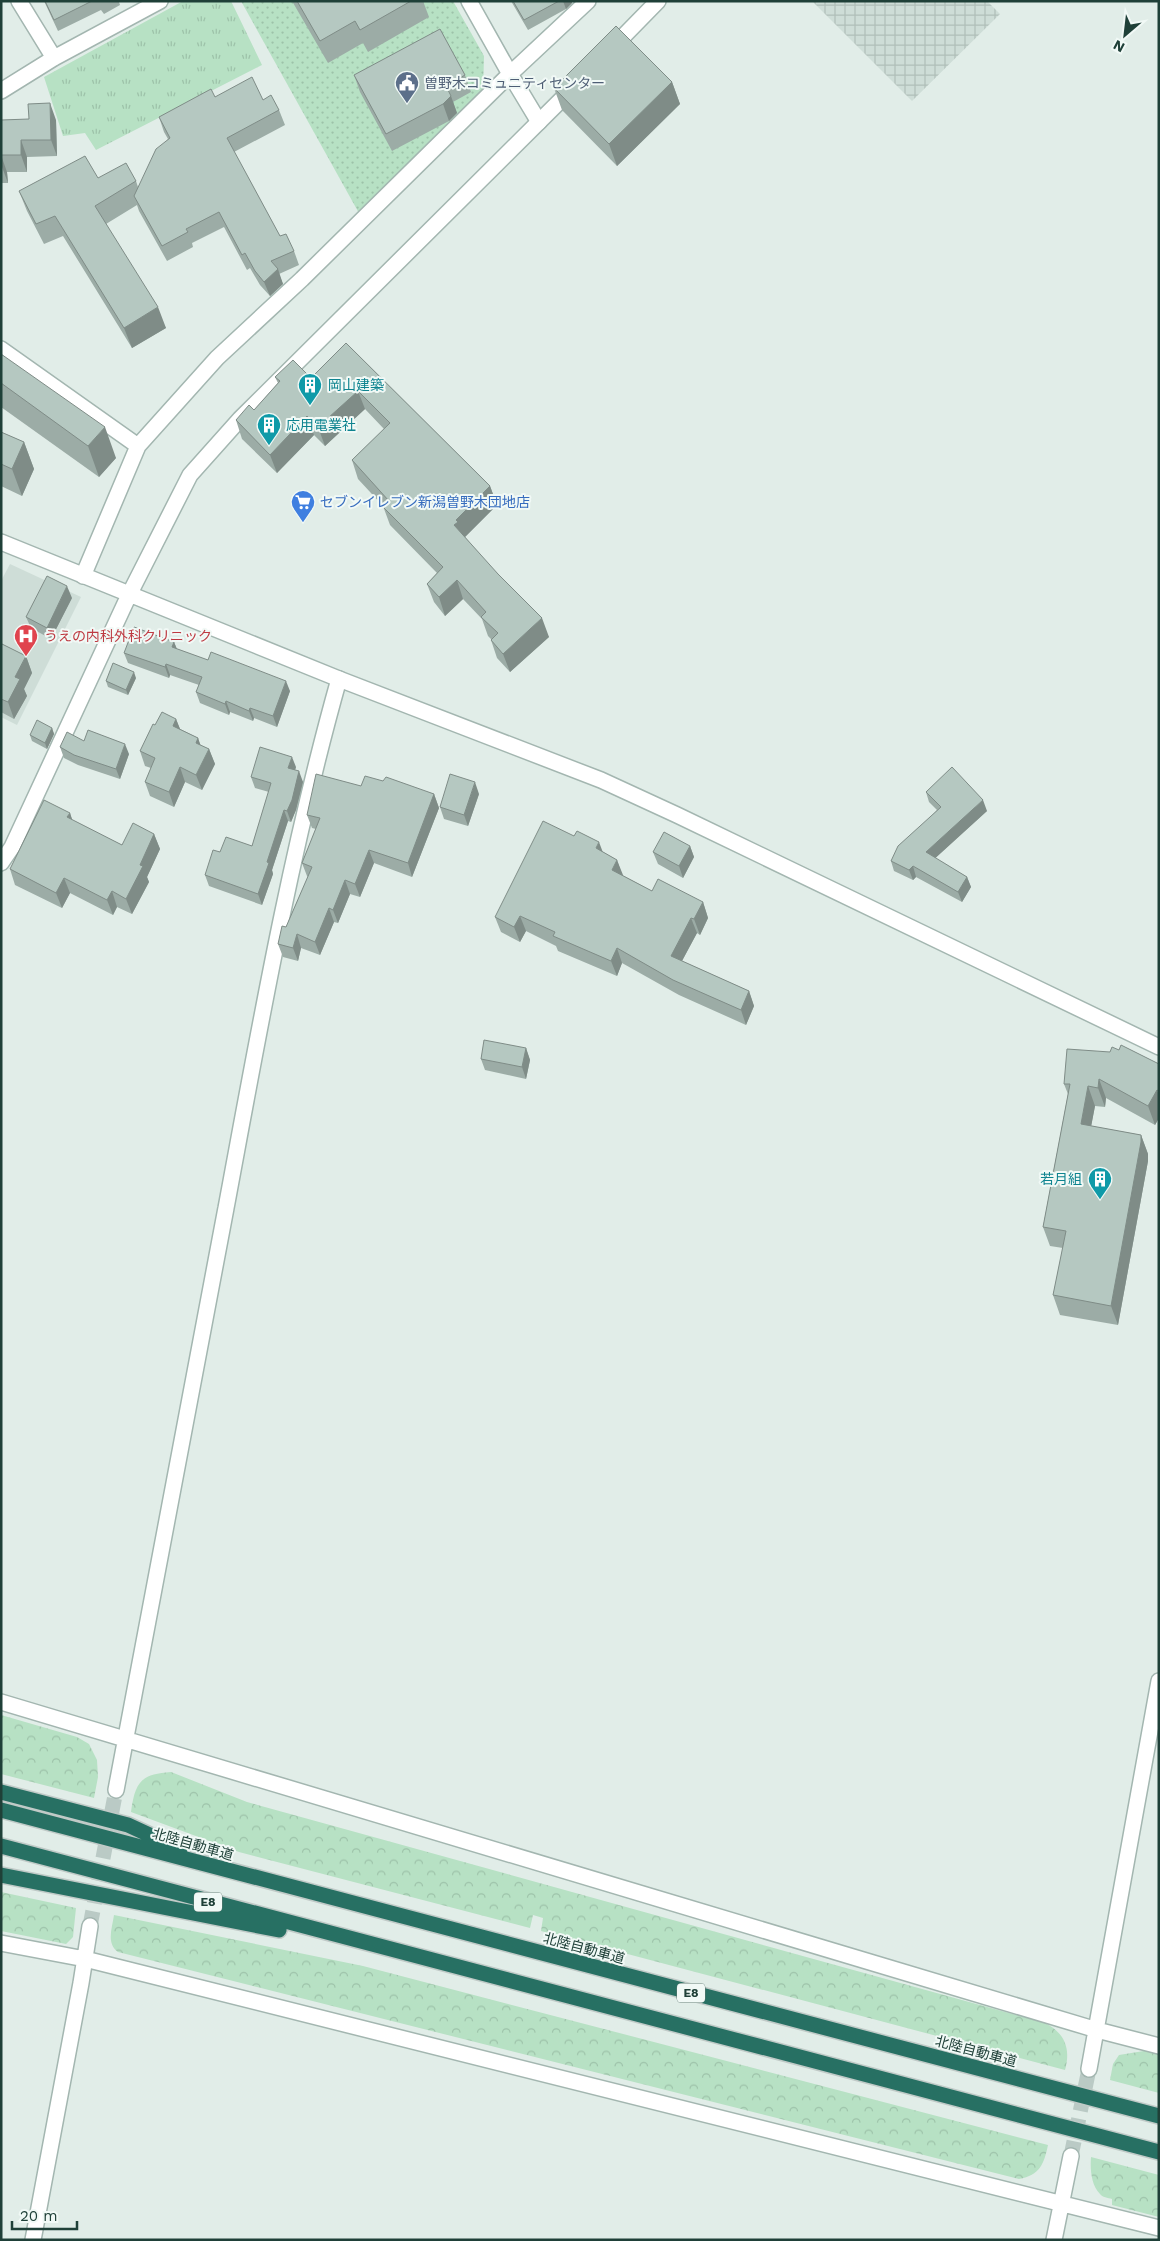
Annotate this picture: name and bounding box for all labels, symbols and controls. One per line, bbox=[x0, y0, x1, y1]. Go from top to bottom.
north arrow bbox=[1100, 10, 1150, 60]
text: N bbox=[1111, 37, 1127, 56]
public building icon: 曽野木コミュニティセンター bbox=[394, 70, 420, 104]
place label: 曽野木コミュニティセンター bbox=[424, 75, 605, 91]
building icon: 岡山建築 bbox=[297, 372, 323, 406]
place label: 岡山建築 bbox=[328, 377, 384, 393]
building icon: 応用電業社 bbox=[256, 412, 282, 446]
place label: 応用電業社 bbox=[286, 417, 356, 433]
supermarket icon: セブンイレブン新潟曽野木団地店 bbox=[290, 489, 316, 523]
place label: セブンイレブン新潟曽野木団地店 bbox=[320, 494, 530, 510]
hospital icon: うえの内科外科クリニック bbox=[13, 623, 39, 657]
place label: うえの内科外科クリニック bbox=[44, 628, 212, 644]
building icon: 若月組 bbox=[1087, 1166, 1113, 1200]
place label: 若月組 bbox=[1040, 1171, 1082, 1187]
street label: 北陸自動車道 bbox=[150, 1825, 236, 1863]
road number: E8 bbox=[194, 1892, 222, 1911]
street label: 北陸自動車道 bbox=[541, 1929, 627, 1967]
road number: E8 bbox=[677, 1984, 705, 2002]
street label: 北陸自動車道 bbox=[933, 2032, 1019, 2070]
scale bar bbox=[12, 2198, 78, 2230]
text: 20 m bbox=[20, 2207, 58, 2225]

